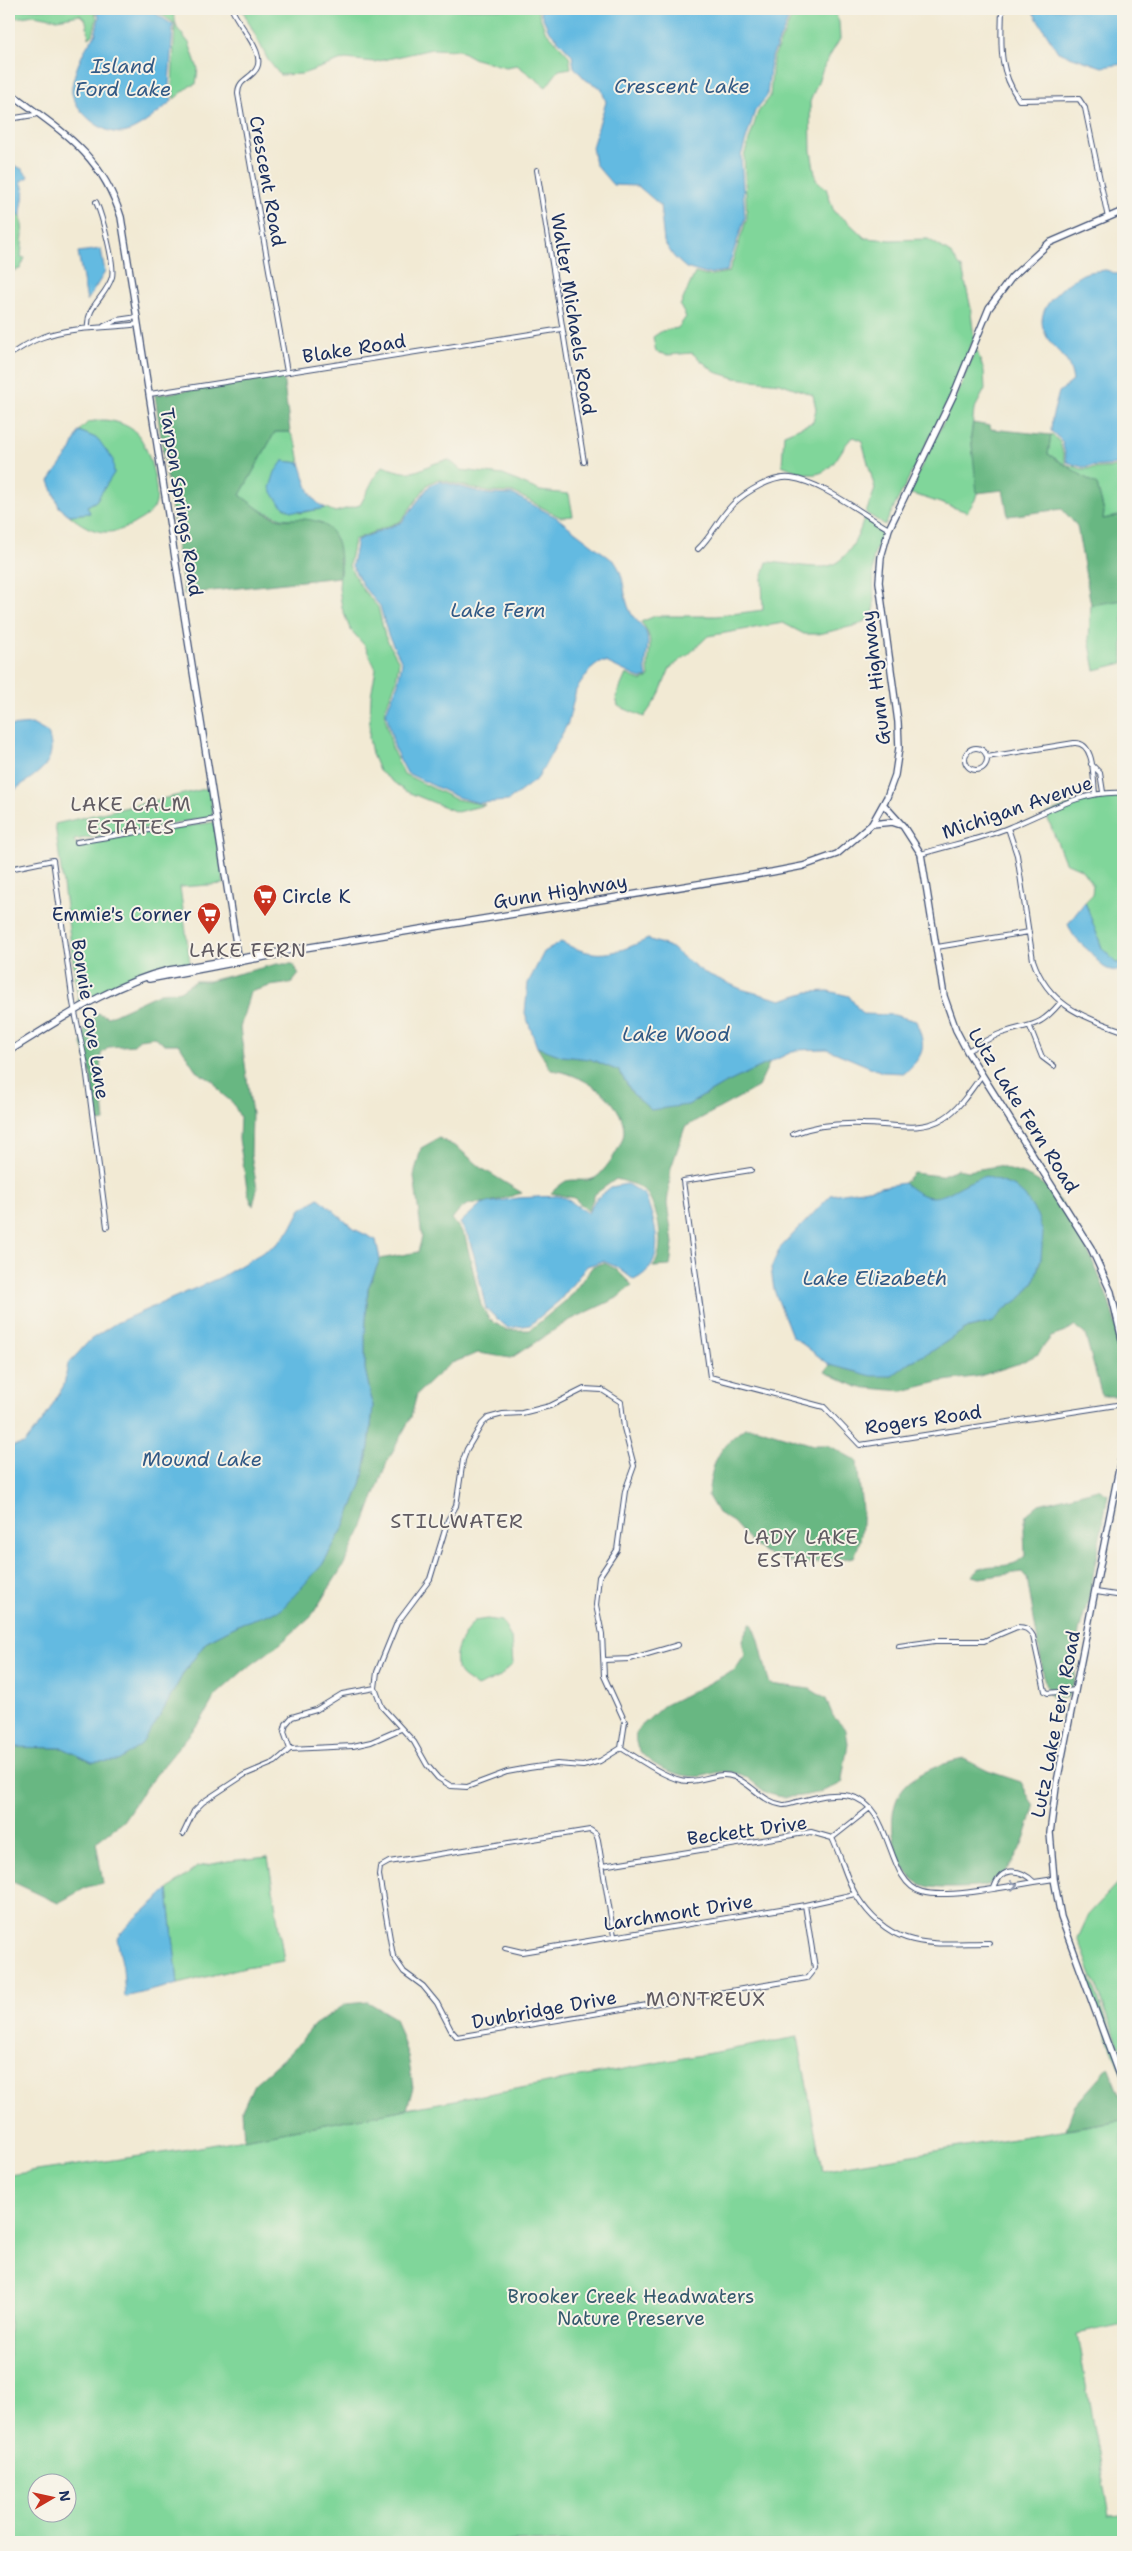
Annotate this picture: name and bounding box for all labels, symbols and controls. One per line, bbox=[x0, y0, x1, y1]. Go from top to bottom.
water label: Island Ford Lake bbox=[75, 53, 171, 102]
water label: Crescent Lake bbox=[614, 73, 750, 99]
street label: Crescent Road bbox=[244, 114, 291, 248]
street label: Walter Michaels Road bbox=[545, 211, 602, 417]
street label: Blake Road bbox=[301, 328, 408, 369]
street label: Tarpon Springs Road bbox=[154, 406, 209, 598]
water label: Lake Fern bbox=[450, 597, 546, 623]
street label: Gunn Highway bbox=[855, 609, 896, 747]
street label: Michigan Avenue bbox=[938, 770, 1096, 845]
district label: LAKE CALM ESTATES bbox=[70, 791, 192, 840]
street label: Gunn Highway bbox=[491, 869, 629, 914]
supermarket icon: Circle K bbox=[252, 883, 278, 917]
place label: Circle K bbox=[282, 884, 351, 909]
supermarket icon: Emmie's Corner bbox=[196, 901, 222, 935]
place label: Emmie's Corner bbox=[52, 902, 192, 927]
street label: Bonnie Cove Lane bbox=[65, 937, 116, 1101]
district label: LAKE FERN bbox=[189, 937, 307, 963]
water label: Lake Wood bbox=[622, 1021, 730, 1047]
street label: Lutz Lake Fern Road bbox=[963, 1023, 1085, 1198]
water label: Lake Elizabeth bbox=[802, 1265, 948, 1291]
street label: Rogers Road bbox=[863, 1399, 983, 1440]
water label: Mound Lake bbox=[142, 1446, 262, 1472]
district label: STILLWATER bbox=[390, 1508, 524, 1534]
district label: LADY LAKE ESTATES bbox=[743, 1524, 859, 1573]
street label: Lutz Lake Fern Road bbox=[1025, 1628, 1086, 1820]
street label: Beckett Drive bbox=[685, 1810, 809, 1851]
one-way arrow bbox=[1009, 1880, 1018, 1890]
street label: Larchmont Drive bbox=[601, 1888, 755, 1937]
street label: Dunbridge Drive bbox=[470, 1984, 619, 2035]
district label: MONTREUX bbox=[646, 1986, 766, 2012]
park label: Brooker Creek Headwaters Nature Preserve bbox=[508, 2284, 754, 2331]
north arrow bbox=[28, 2474, 78, 2524]
text: N bbox=[55, 2489, 75, 2503]

